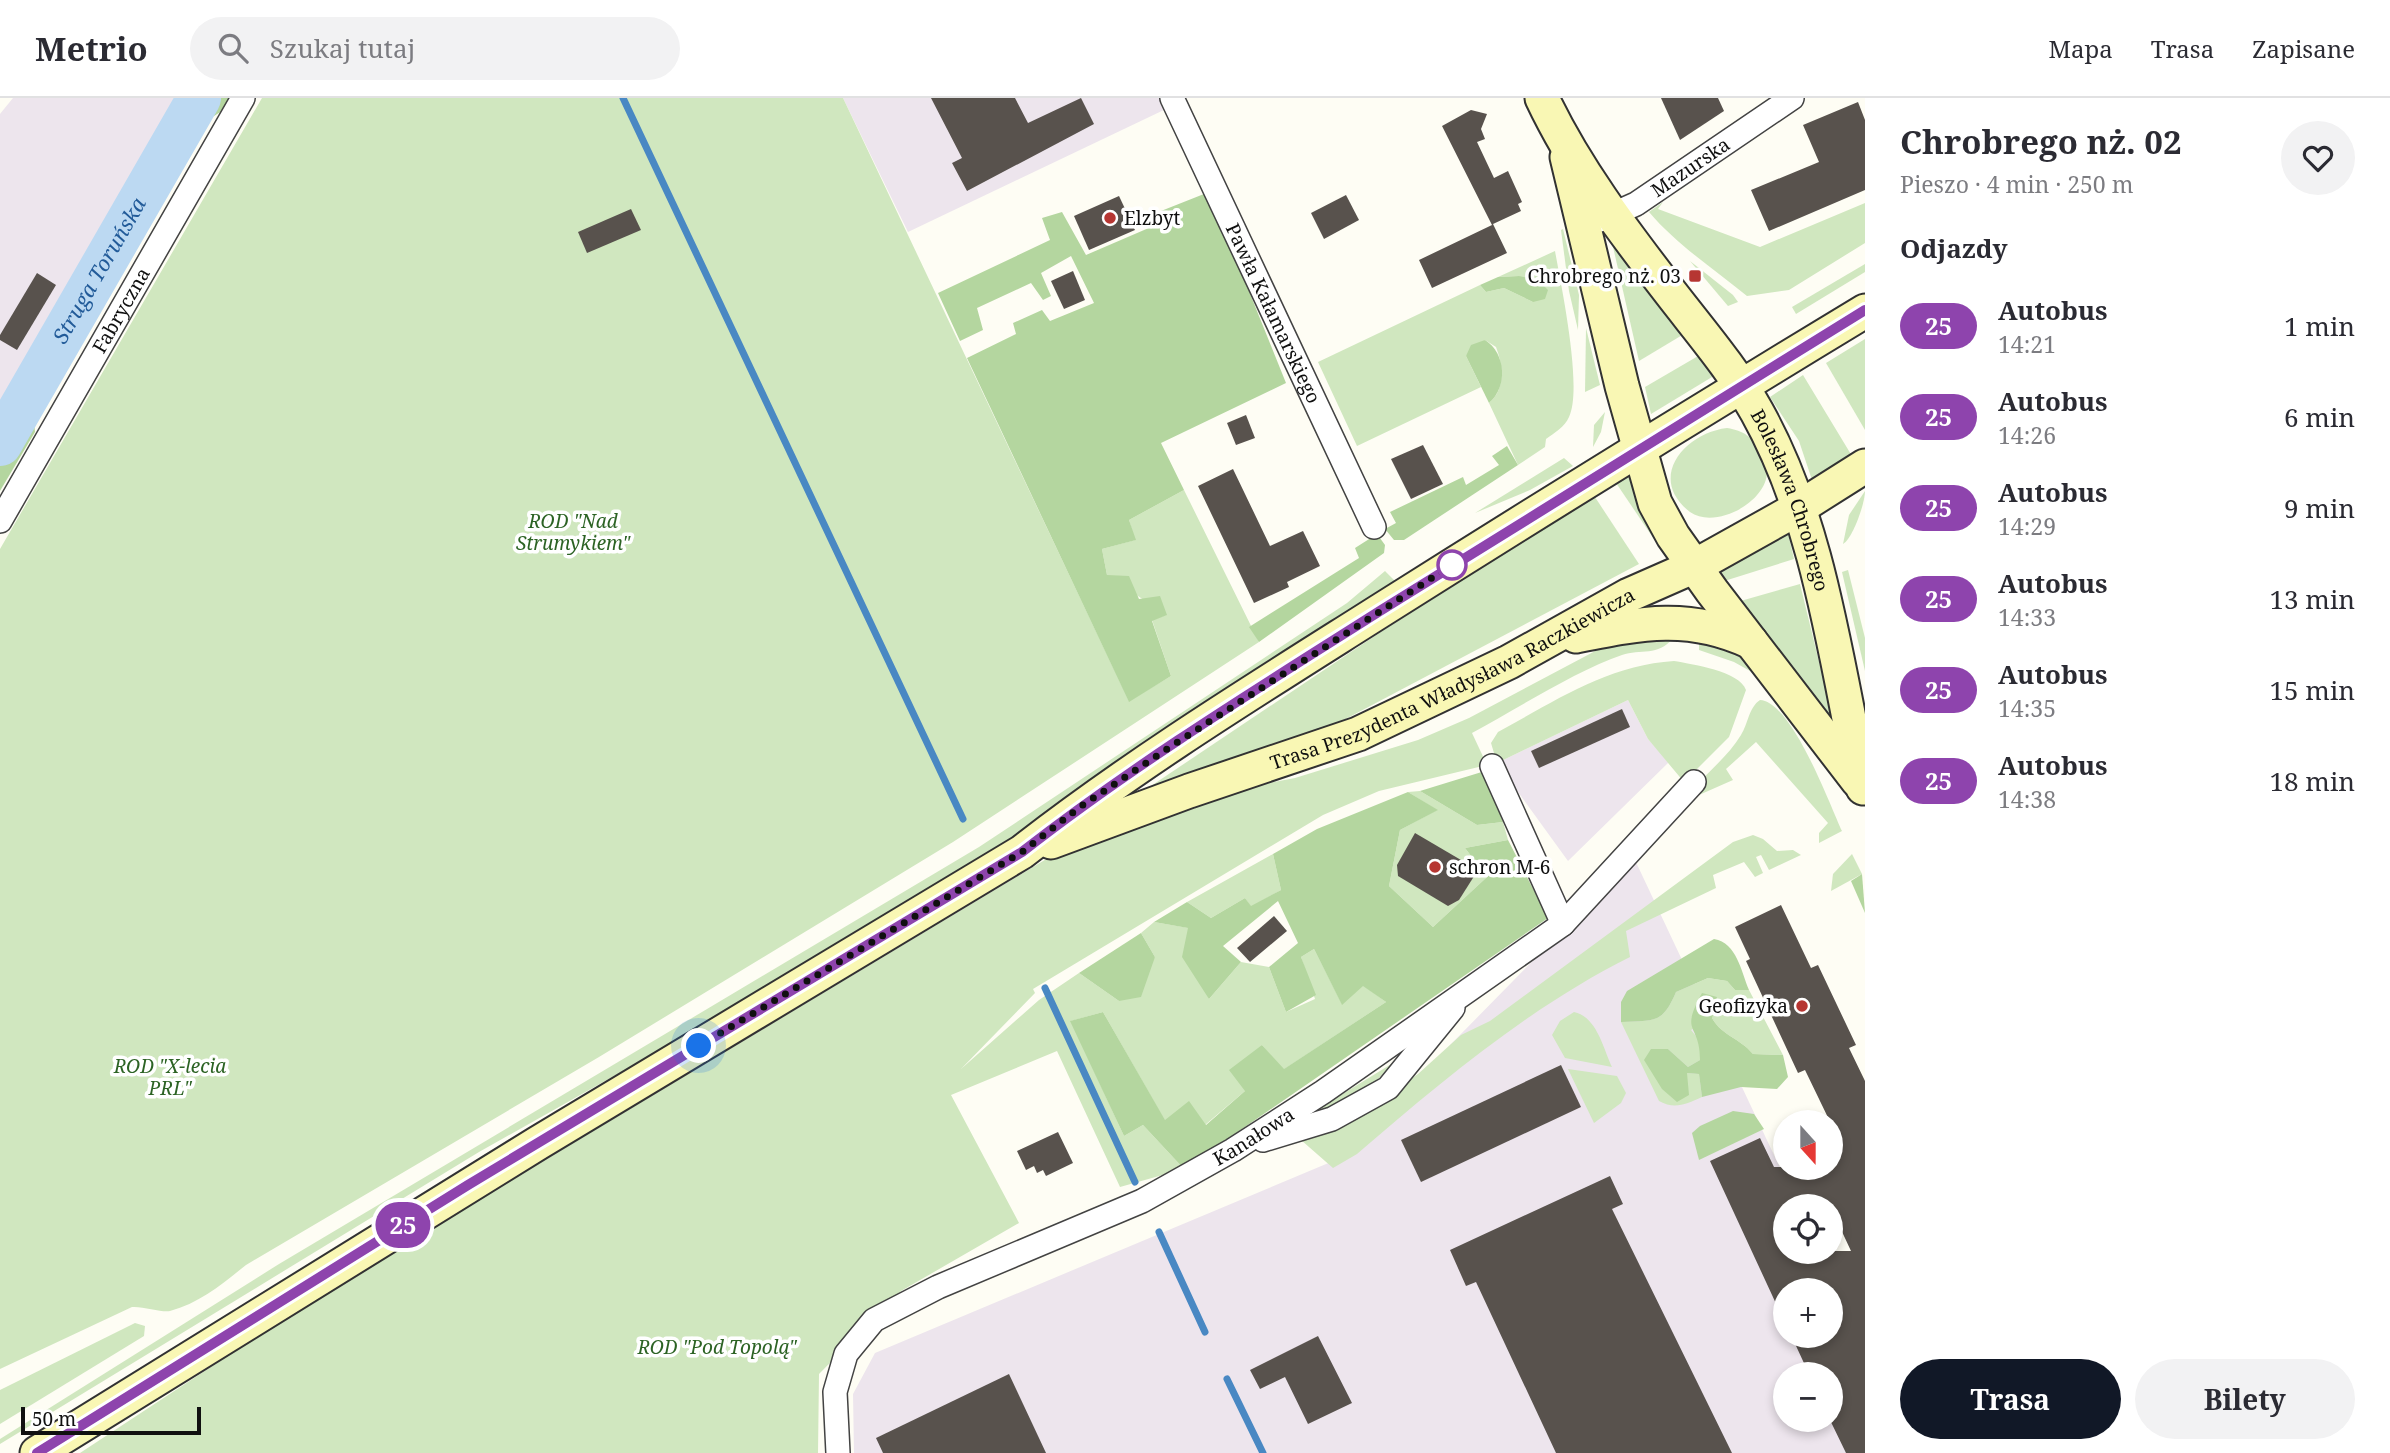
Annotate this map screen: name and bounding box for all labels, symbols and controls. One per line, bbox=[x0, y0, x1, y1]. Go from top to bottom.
search box bbox=[190, 17, 680, 80]
text: Metrio bbox=[35, 26, 148, 71]
icon: search bbox=[214, 29, 252, 67]
text: Szukaj tutaj bbox=[270, 30, 415, 66]
text: Mapa bbox=[2049, 32, 2113, 65]
text: Trasa bbox=[2151, 32, 2214, 65]
text: Zapisane bbox=[2252, 32, 2355, 65]
text: Chrobrego nż. 02 bbox=[1900, 119, 2182, 164]
button: heart bbox=[2281, 121, 2355, 195]
street label: Mazurska bbox=[1646, 131, 1735, 203]
text: Pieszo · 4 min · 250 m bbox=[1900, 168, 2133, 200]
water label: Struga Toruńska bbox=[46, 191, 152, 348]
place label: Elzbyt bbox=[1124, 205, 1180, 231]
marker: Elzbyt bbox=[1102, 210, 1118, 226]
street label: Pawła Kałamarskiego bbox=[1220, 219, 1327, 408]
text: Odjazdy bbox=[1900, 230, 2008, 266]
street label: Fabryczna bbox=[86, 263, 156, 358]
place label: Chrobrego nż. 03 bbox=[1528, 263, 1681, 289]
marker: Chrobrego nż. 03 bbox=[1687, 268, 1703, 284]
text: Autobus bbox=[1998, 292, 2108, 328]
text: 1 min bbox=[2284, 308, 2355, 344]
text: 25 bbox=[1925, 309, 1952, 342]
text: 14:21 bbox=[1998, 328, 2056, 360]
text: Autobus bbox=[1998, 383, 2108, 419]
text: 6 min bbox=[2284, 399, 2355, 435]
text: 25 bbox=[1925, 400, 1952, 433]
street label: Bolesława Chrobrego bbox=[1745, 404, 1835, 594]
text: 14:26 bbox=[1998, 419, 2056, 451]
text: Autobus bbox=[1998, 474, 2108, 510]
text: 9 min bbox=[2284, 490, 2355, 526]
text: 25 bbox=[1925, 491, 1952, 524]
park label: ROD "Nad Strumykiem" bbox=[516, 508, 631, 556]
text: 14:29 bbox=[1998, 510, 2056, 542]
unlabelled marker bbox=[1437, 550, 1467, 580]
text: Autobus bbox=[1998, 565, 2108, 601]
street label: Trasa Prezydenta Władysława Raczkiewicza bbox=[1267, 581, 1639, 776]
text: 13 min bbox=[2270, 581, 2355, 617]
text: 25 bbox=[1925, 582, 1952, 615]
text: 14:33 bbox=[1998, 601, 2056, 633]
text: Autobus bbox=[1998, 656, 2108, 692]
text: 15 min bbox=[2270, 672, 2355, 708]
text: 25 bbox=[1925, 673, 1952, 706]
text: 14:35 bbox=[1998, 692, 2056, 724]
text: Autobus bbox=[1998, 747, 2108, 783]
text: 18 min bbox=[2270, 763, 2355, 799]
text: 25 bbox=[1925, 764, 1952, 797]
text: 14:38 bbox=[1998, 783, 2056, 815]
place label: schron M-6 bbox=[1449, 854, 1550, 880]
marker: schron M-6 bbox=[1427, 859, 1443, 875]
place label: Geofizyka bbox=[1698, 993, 1788, 1019]
marker: Geofizyka bbox=[1794, 998, 1810, 1014]
your location bbox=[681, 1028, 716, 1063]
park label: ROD "X-lecia PRL" bbox=[113, 1053, 226, 1101]
street label: Kanałowa bbox=[1208, 1101, 1299, 1172]
north arrow bbox=[1773, 1110, 1843, 1180]
map controls bbox=[1773, 1110, 1843, 1432]
button: locate bbox=[1773, 1194, 1843, 1264]
line badge: 25 bbox=[372, 1202, 434, 1248]
text: 25 bbox=[389, 1208, 417, 1241]
button: + bbox=[1773, 1278, 1843, 1348]
park label: ROD "Pod Topolą" bbox=[636, 1334, 798, 1360]
button: Trasa bbox=[1900, 1359, 2121, 1439]
button: Bilety bbox=[2135, 1359, 2355, 1439]
button: − bbox=[1773, 1362, 1843, 1432]
scale bar bbox=[21, 1404, 201, 1436]
text: 50 m bbox=[32, 1406, 76, 1432]

